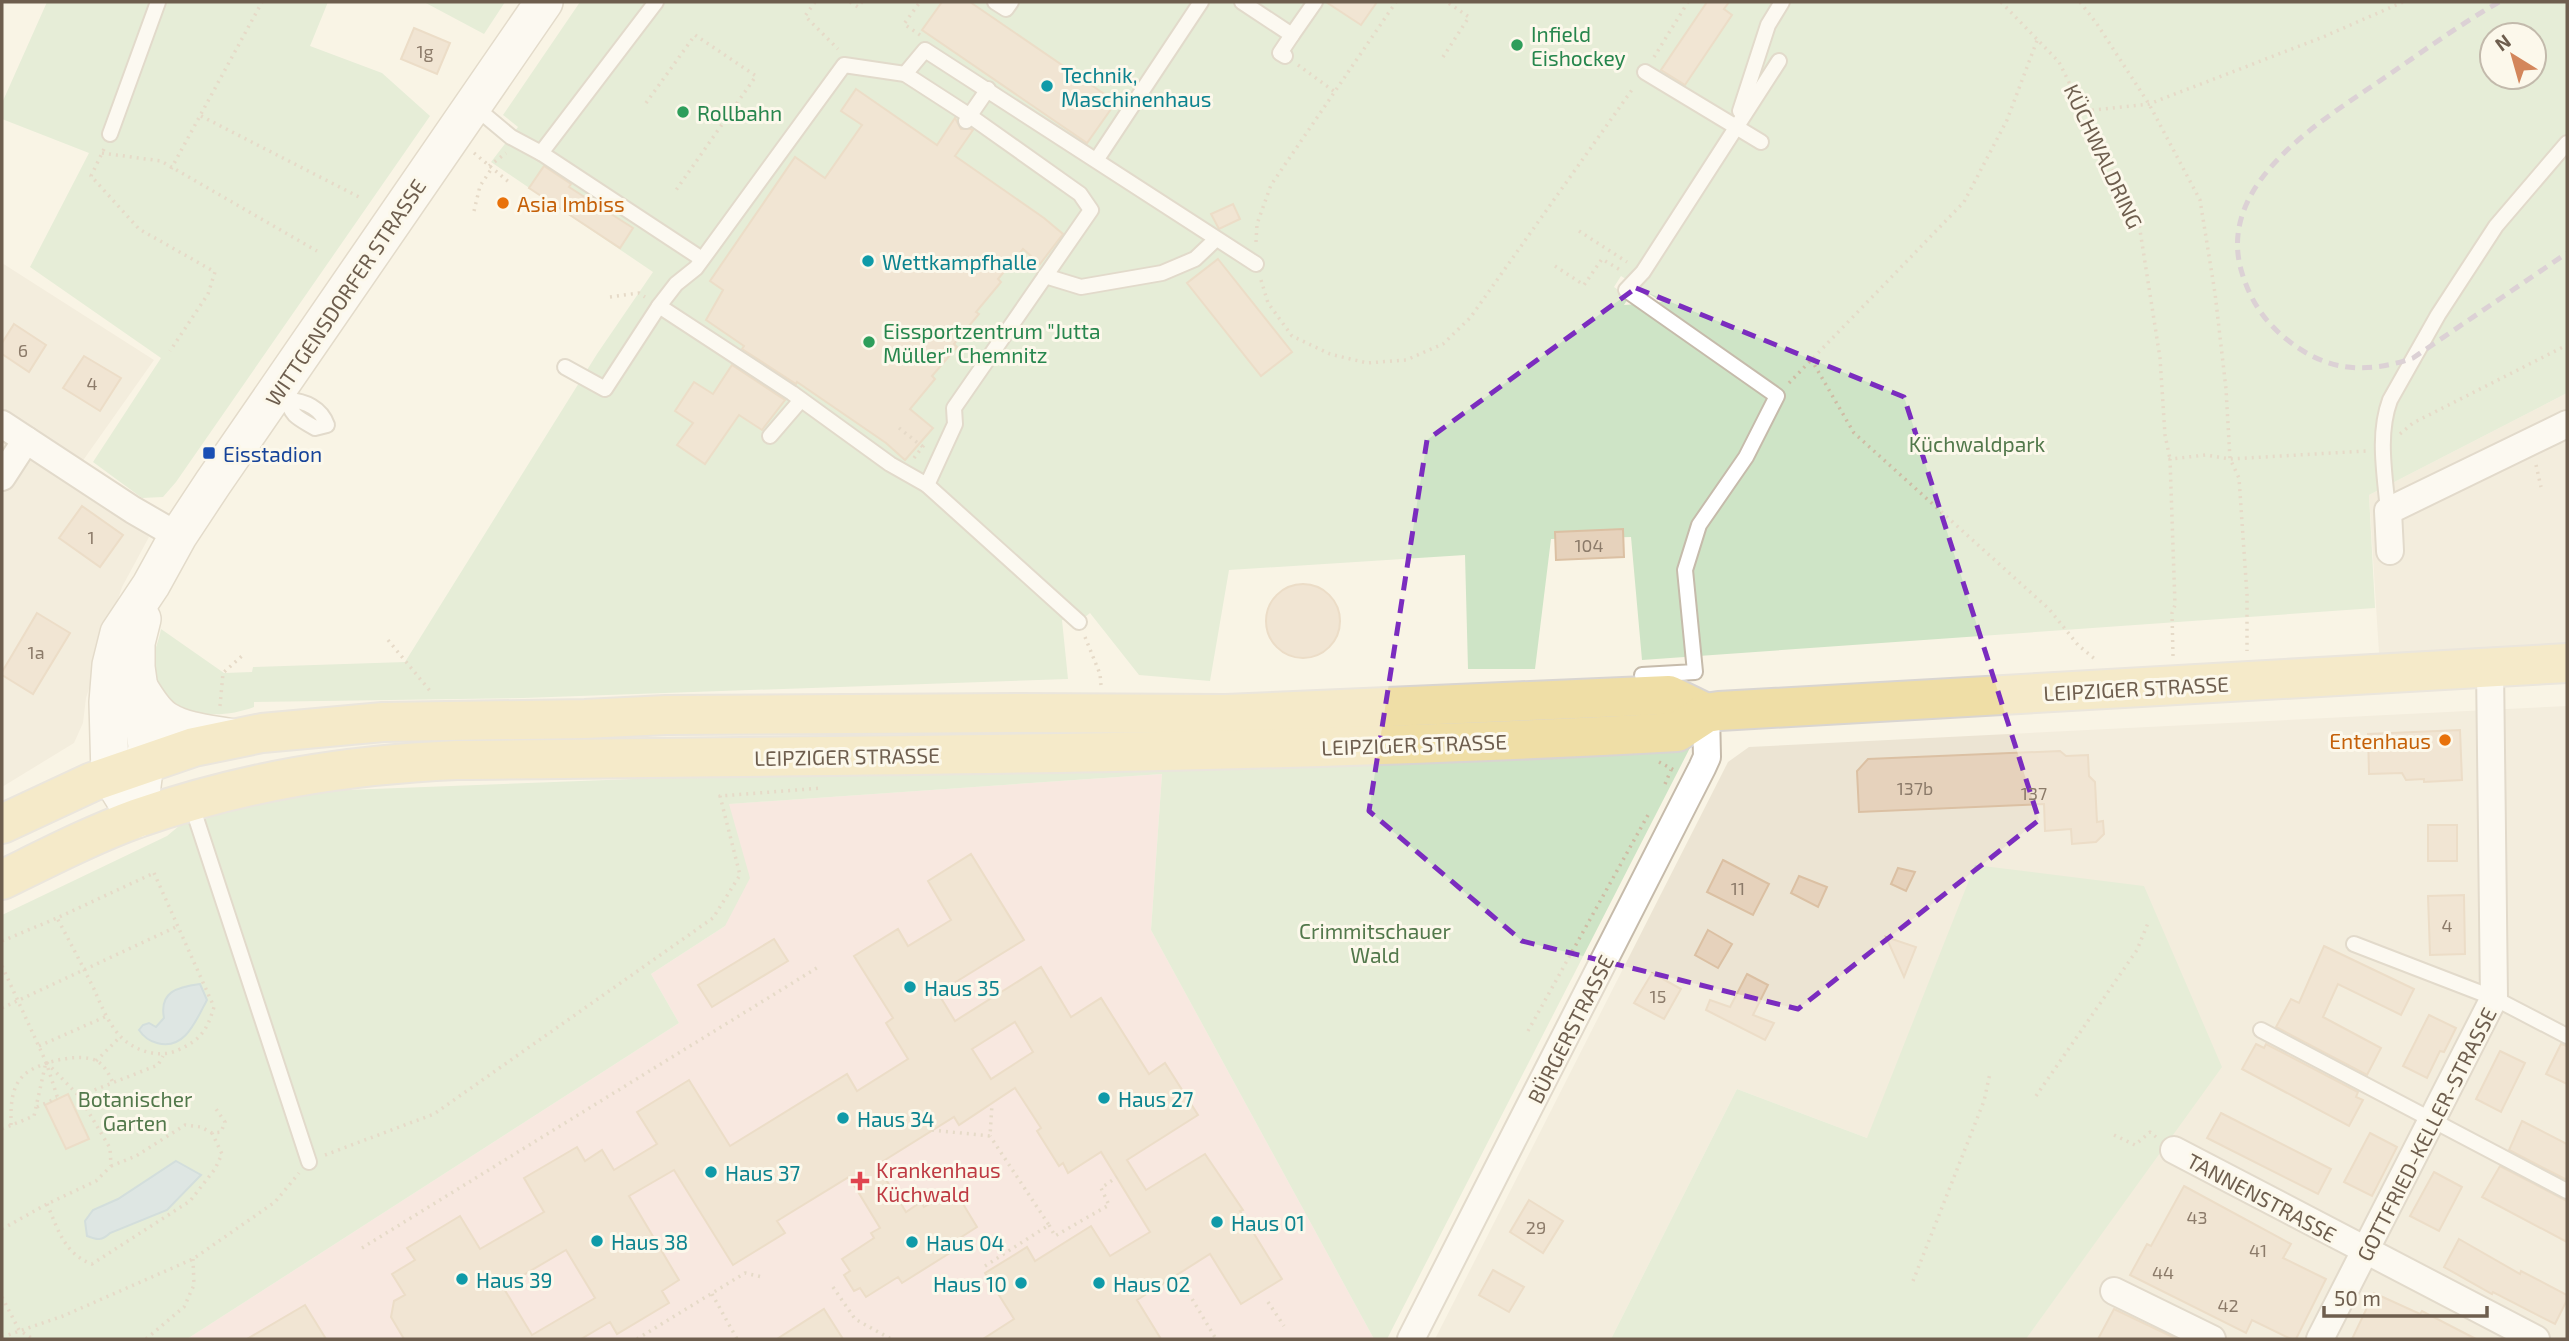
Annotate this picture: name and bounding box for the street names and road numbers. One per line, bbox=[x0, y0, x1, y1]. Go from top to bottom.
street label: KÜCHWALDRING bbox=[2060, 80, 2148, 232]
street label: WITTGENSDORFER STRASSE bbox=[260, 174, 430, 410]
street label: LEIPZIGER STRASSE bbox=[2043, 671, 2229, 705]
street label: LEIPZIGER STRASSE bbox=[1321, 728, 1507, 760]
street label: LEIPZIGER STRASSE bbox=[754, 742, 940, 770]
street label: BÜRGERSTRASSE bbox=[1522, 951, 1618, 1107]
street label: GOTTFRIED-KELLER-STRASSE bbox=[2351, 1003, 2501, 1265]
street label: TANNENSTRASSE bbox=[2183, 1147, 2341, 1247]

